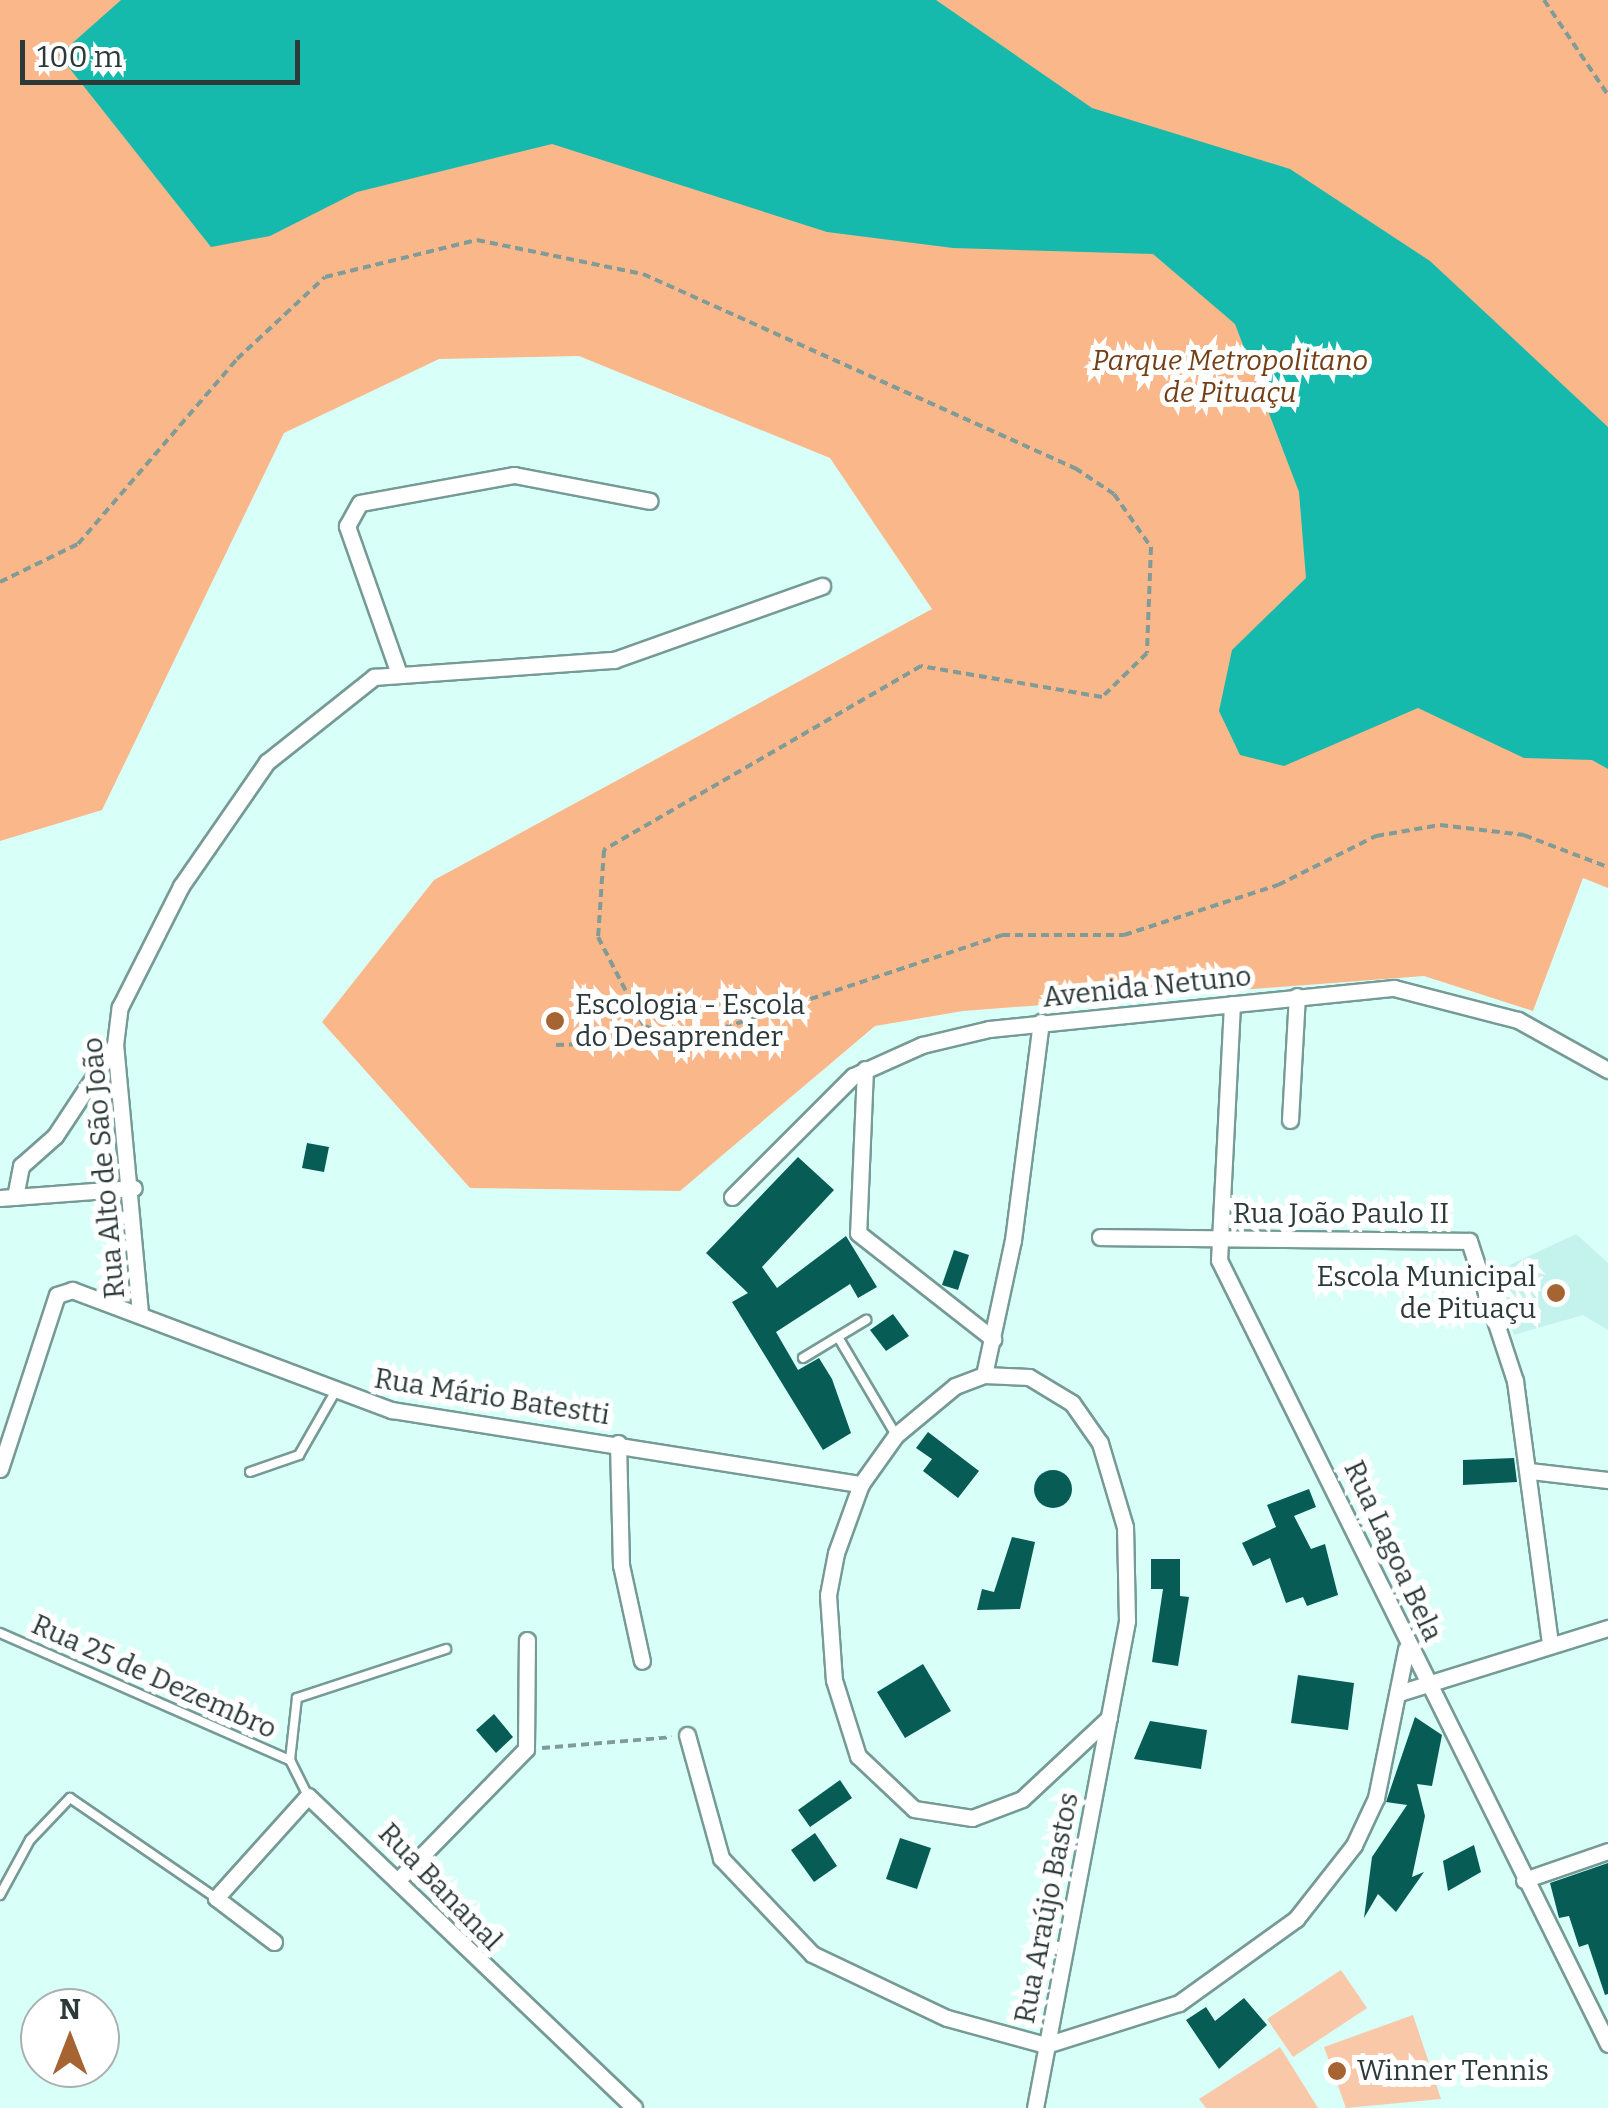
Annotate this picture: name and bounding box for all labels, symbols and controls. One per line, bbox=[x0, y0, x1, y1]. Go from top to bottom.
scale bar bbox=[25, 20, 305, 82]
text: 100 m bbox=[37, 39, 122, 75]
park label: Parque Metropolitano de Pituaçu bbox=[1092, 344, 1368, 410]
street label: Avenida Netuno bbox=[1041, 959, 1253, 1015]
place label: Escologia - Escola do Desaprender bbox=[575, 988, 805, 1054]
marker: Escologia - Escola do Desaprender bbox=[544, 1010, 566, 1032]
street label: Rua Alto de São João bbox=[76, 1036, 132, 1300]
street label: Rua João Paulo II bbox=[1233, 1197, 1449, 1231]
place label: Escola Municipal de Pituaçu bbox=[1316, 1260, 1536, 1326]
marker: Escola Municipal de Pituaçu bbox=[1545, 1282, 1567, 1304]
street label: Rua Mário Batestti bbox=[372, 1362, 612, 1432]
street label: Rua Lagoa Bela bbox=[1337, 1456, 1449, 1646]
street label: Rua 25 de Dezembro bbox=[26, 1608, 282, 1746]
street label: Rua Araújo Bastos bbox=[1008, 1790, 1086, 2026]
street label: Rua Bananal bbox=[371, 1817, 509, 1957]
north arrow bbox=[20, 1988, 120, 2088]
text: N bbox=[59, 1993, 81, 2026]
place label: Winner Tennis bbox=[1357, 2054, 1549, 2088]
marker: Winner Tennis bbox=[1326, 2060, 1348, 2082]

